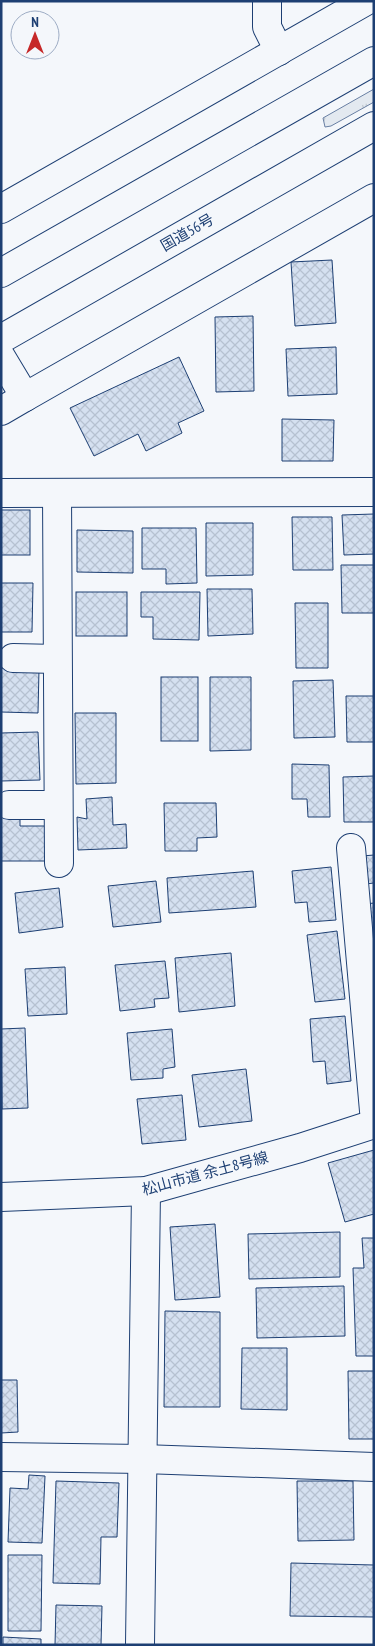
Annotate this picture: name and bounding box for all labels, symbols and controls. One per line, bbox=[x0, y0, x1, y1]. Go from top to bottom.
north arrow bbox=[10, 10, 60, 60]
text: N bbox=[31, 13, 39, 31]
street label: 国道56号 bbox=[157, 209, 217, 255]
street label: 松山市道 余土8号線 bbox=[140, 1147, 270, 1199]

